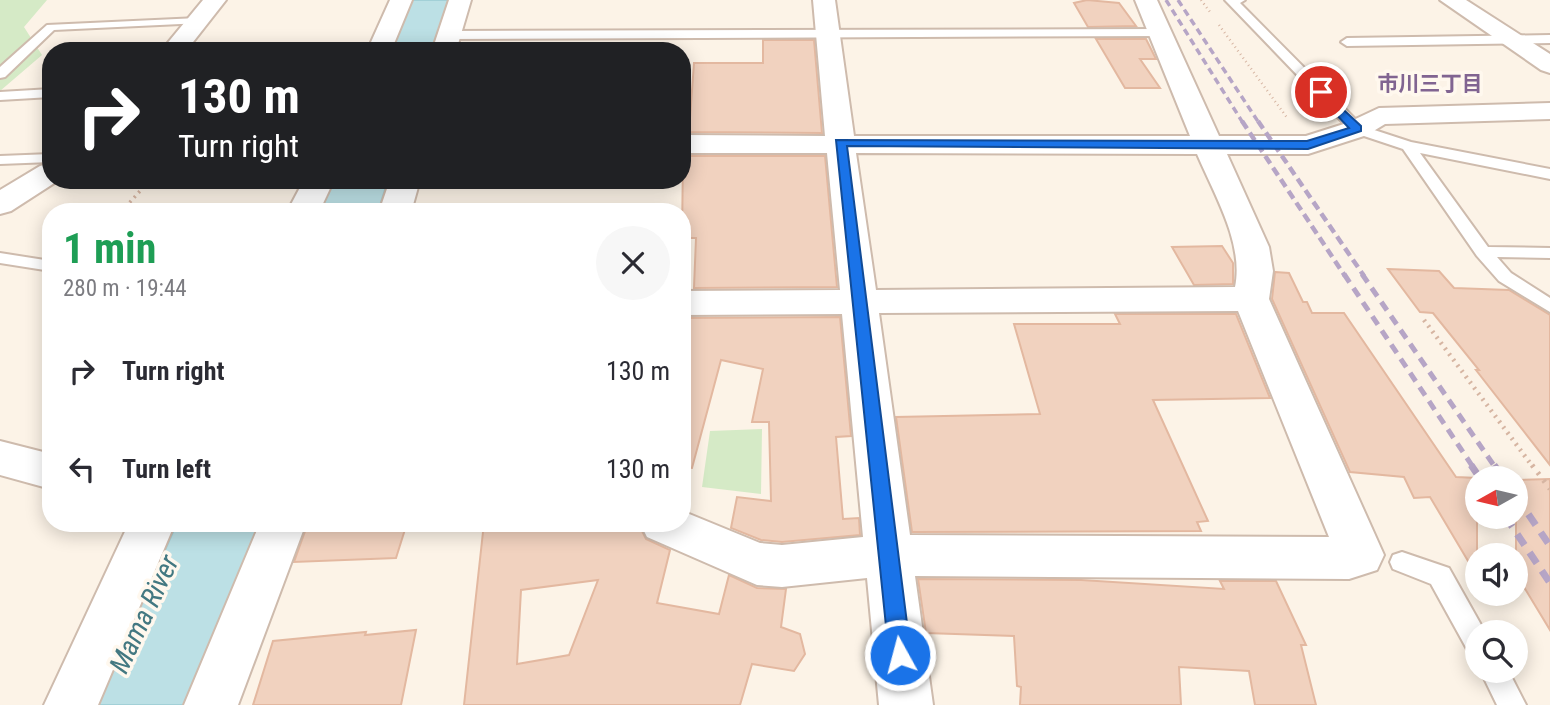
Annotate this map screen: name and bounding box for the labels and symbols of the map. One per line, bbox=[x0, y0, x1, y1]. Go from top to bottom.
pin bbox=[1291, 62, 1351, 122]
district label: 市川三丁目 bbox=[1378, 72, 1483, 96]
north arrow bbox=[1465, 466, 1528, 528]
water label: Mama River bbox=[102, 549, 186, 678]
position arrow bbox=[863, 618, 937, 692]

